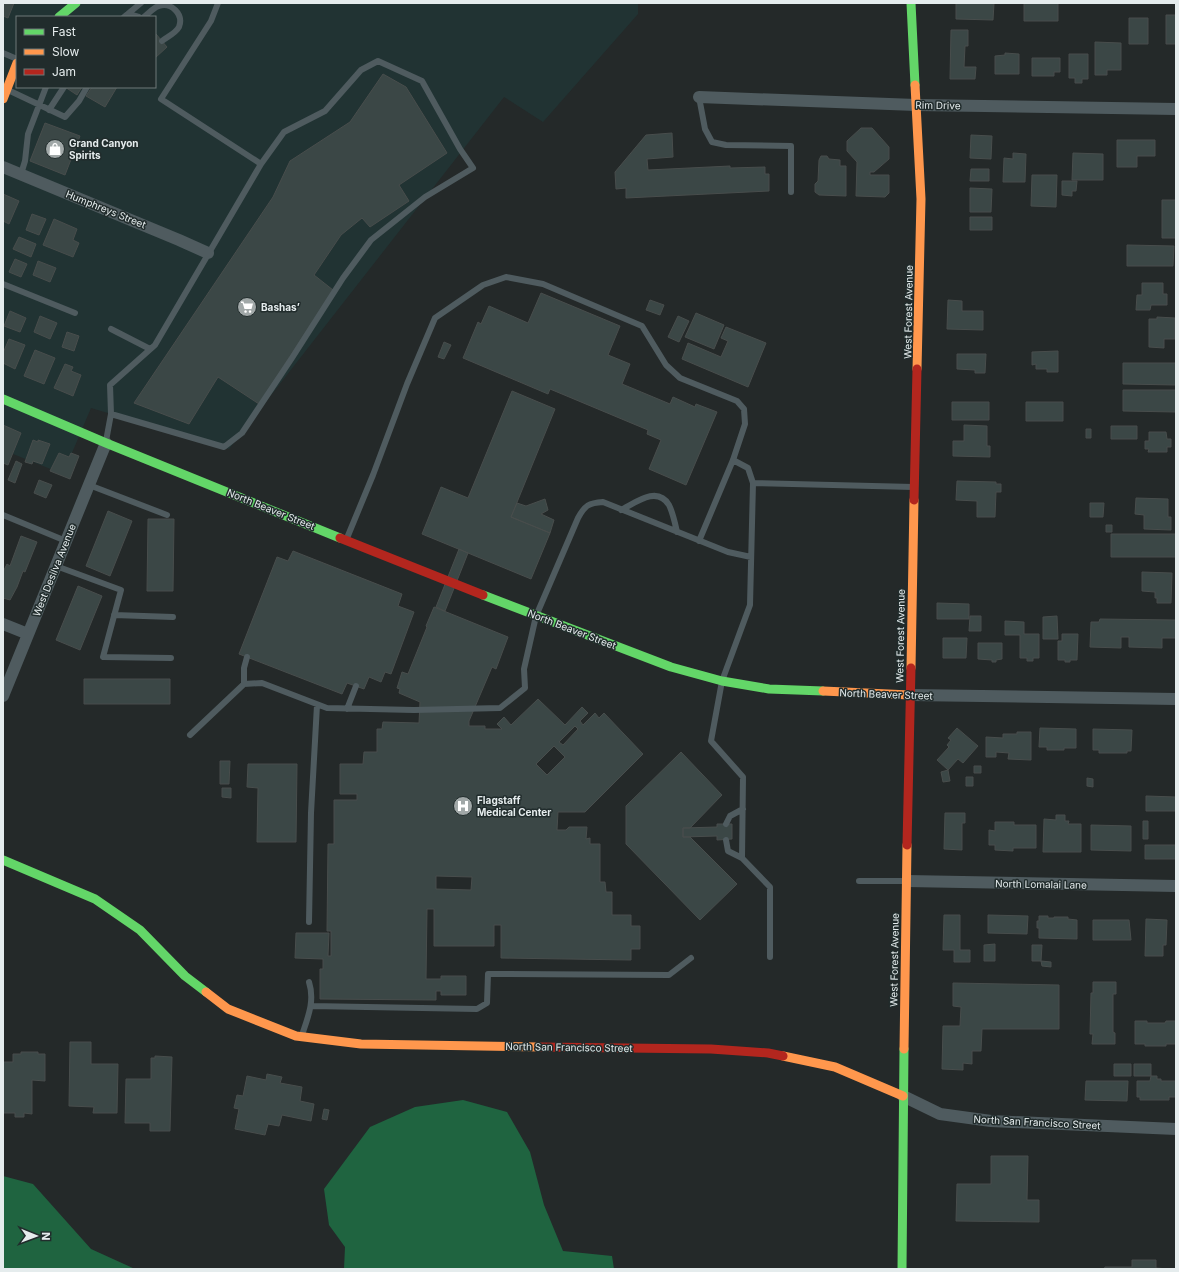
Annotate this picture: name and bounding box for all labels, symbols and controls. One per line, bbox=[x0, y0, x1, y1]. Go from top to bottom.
legend bbox=[16, 16, 156, 88]
text: Fast bbox=[52, 24, 76, 39]
text: Slow bbox=[52, 44, 80, 59]
text: Jam bbox=[52, 64, 76, 79]
street label: Rim Drive bbox=[915, 99, 961, 111]
place label: Grand Canyon Spirits bbox=[69, 137, 139, 161]
shop icon: Grand Canyon Spirits bbox=[44, 138, 66, 160]
street label: Humphreys Street bbox=[64, 187, 148, 231]
street label: West Forest Avenue bbox=[901, 265, 915, 359]
supermarket icon: Bashas’ bbox=[236, 296, 258, 318]
place label: Bashas’ bbox=[261, 301, 300, 313]
street label: North Beaver Street bbox=[225, 486, 317, 532]
street label: West Desilva Avenue bbox=[30, 522, 78, 618]
street label: West Forest Avenue bbox=[893, 589, 907, 683]
street label: North Beaver Street bbox=[526, 607, 618, 652]
street label: North Beaver Street bbox=[839, 686, 934, 702]
place label: Flagstaff Medical Center bbox=[477, 794, 551, 818]
hospital icon: Flagstaff Medical Center bbox=[452, 795, 474, 817]
street label: North Lomalai Lane bbox=[995, 877, 1087, 891]
street label: West Forest Avenue bbox=[887, 913, 901, 1007]
street label: North San Francisco Street bbox=[505, 1040, 633, 1054]
street label: North San Francisco Street bbox=[973, 1113, 1102, 1131]
north arrow bbox=[16, 1216, 56, 1256]
text: N bbox=[39, 1232, 53, 1240]

